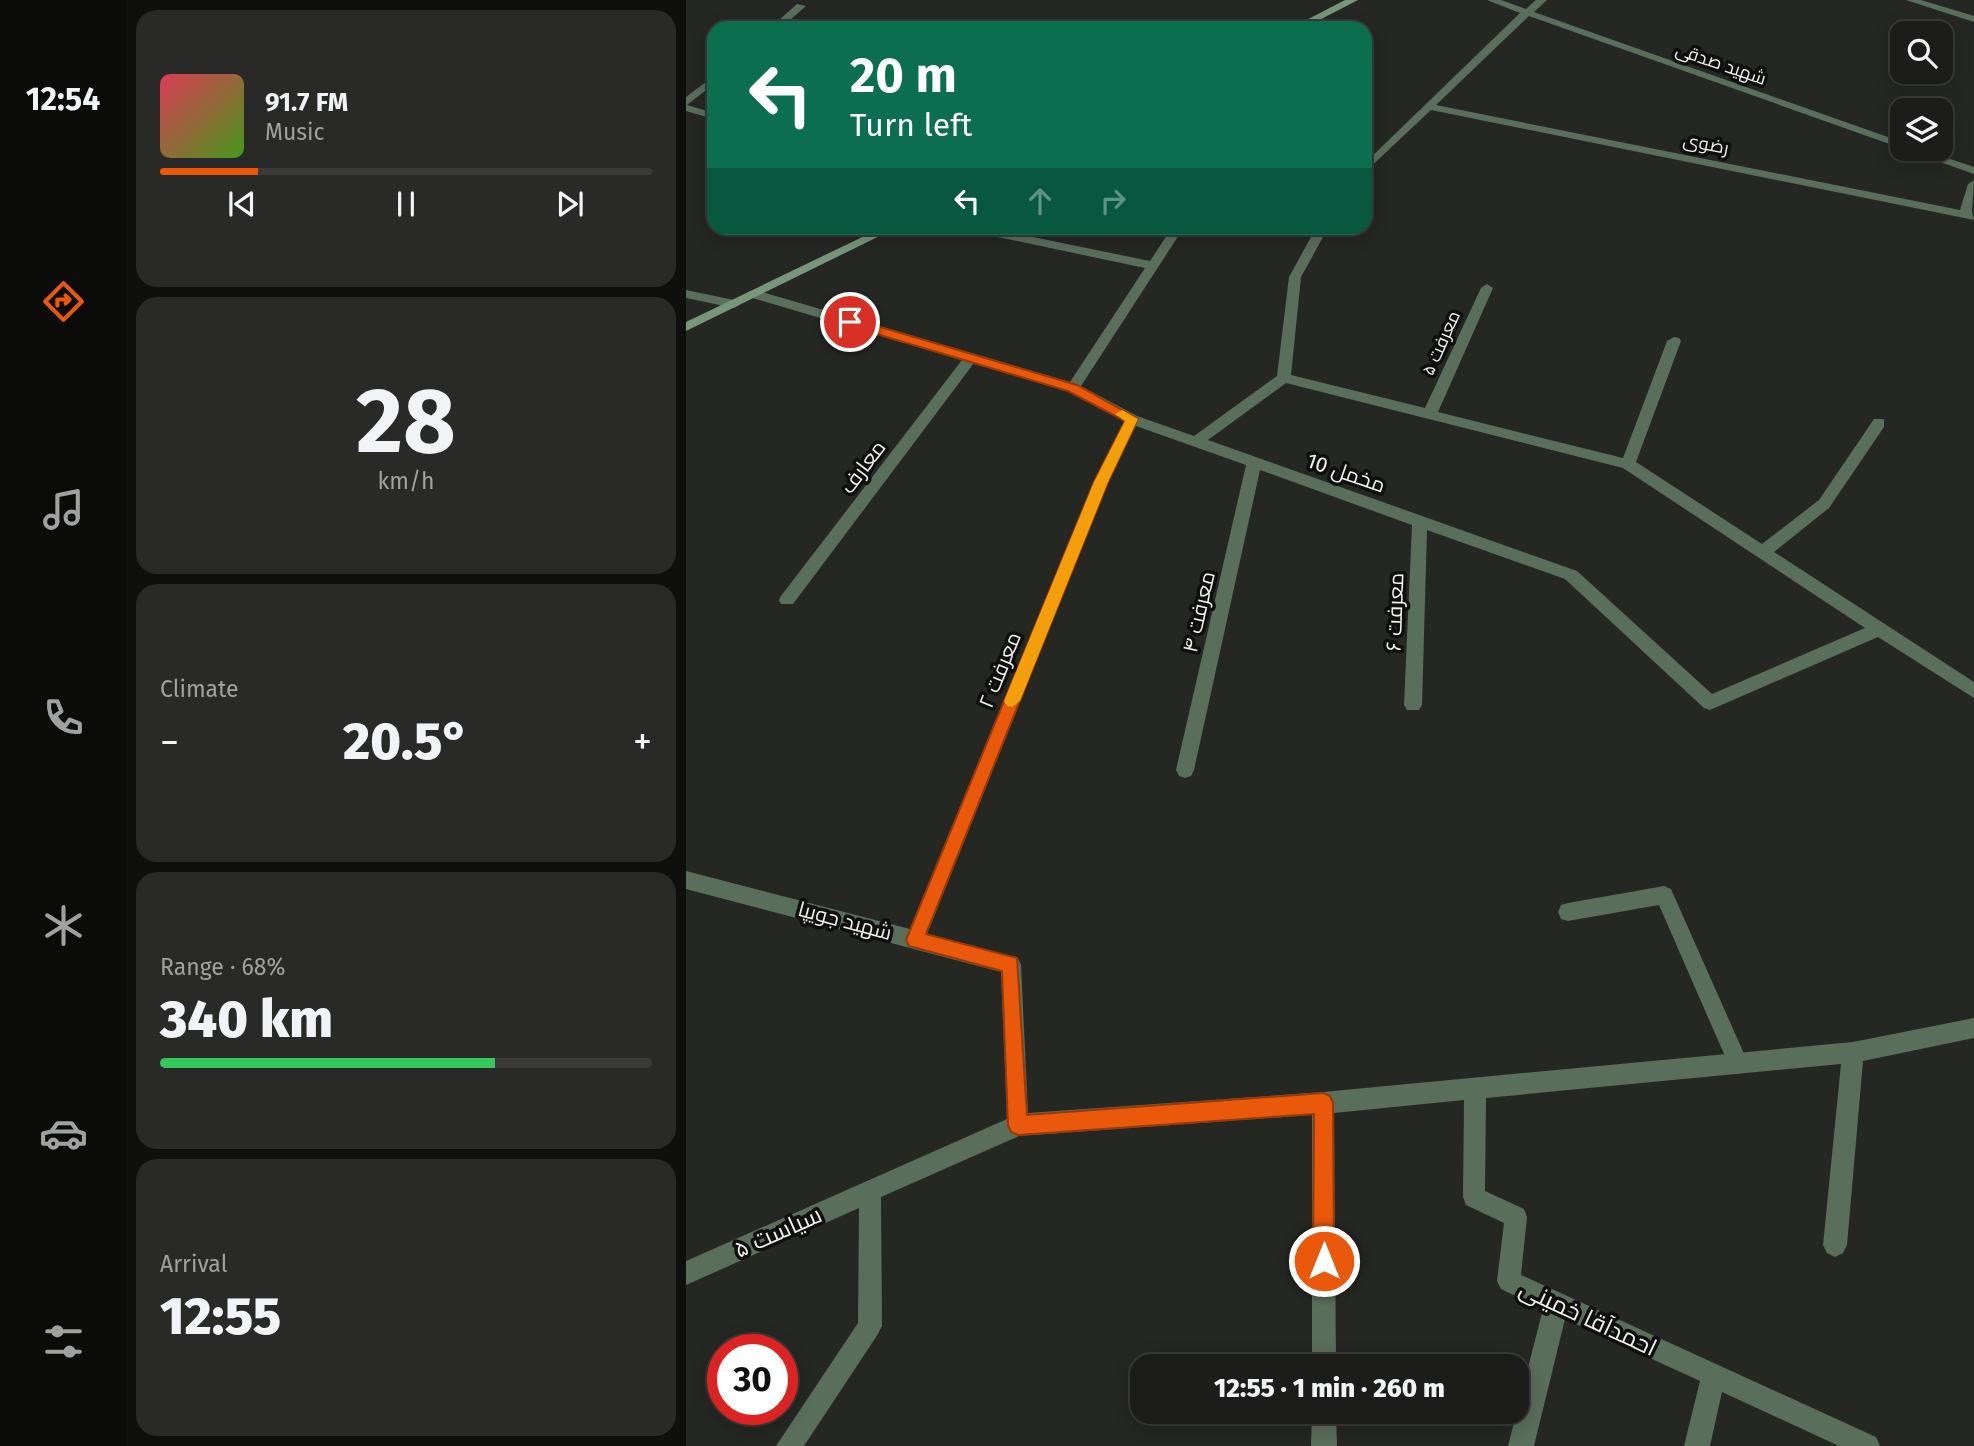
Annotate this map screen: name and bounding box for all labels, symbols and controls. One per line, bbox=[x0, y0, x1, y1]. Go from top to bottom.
map controls bbox=[1890, 21, 1953, 161]
button: search bbox=[1890, 21, 1953, 84]
street label: شهید صدقی bbox=[1673, 38, 1769, 90]
text: 20 m bbox=[850, 46, 957, 105]
icon: left bbox=[735, 49, 826, 140]
text: 12:54 bbox=[26, 80, 100, 118]
text: 91.7 FM bbox=[265, 87, 348, 118]
button: layers bbox=[1890, 98, 1953, 161]
text: Turn left bbox=[850, 106, 972, 144]
text: Music bbox=[265, 118, 325, 146]
street label: رضوی bbox=[1681, 129, 1731, 159]
icon: left bbox=[948, 182, 986, 220]
icon: ahead bbox=[1021, 182, 1059, 220]
icon: right bbox=[1094, 182, 1132, 220]
icon: previous bbox=[223, 185, 261, 223]
icon: pause bbox=[387, 185, 425, 223]
icon: next bbox=[551, 185, 589, 223]
icon: directions bbox=[39, 277, 88, 326]
pin bbox=[820, 292, 880, 352]
icon: arrive bbox=[831, 303, 869, 341]
street label: معرفت ۵ bbox=[1417, 307, 1465, 379]
text: 28 bbox=[356, 367, 456, 476]
street label: معارف bbox=[834, 435, 892, 499]
street label: مخمل 10 bbox=[1303, 447, 1389, 499]
text: km/h bbox=[378, 467, 434, 495]
icon: music bbox=[39, 485, 88, 534]
street label: معرفت ۴ bbox=[1177, 569, 1221, 655]
street label: معرفت ۶ bbox=[1381, 572, 1409, 652]
street label: معرفت ۲ bbox=[973, 628, 1027, 712]
text: Climate bbox=[160, 675, 239, 703]
icon: phone bbox=[39, 693, 88, 742]
text: 20.5° bbox=[343, 710, 469, 773]
text: − bbox=[160, 719, 179, 765]
text: + bbox=[633, 719, 652, 765]
street label: شهید جویپا bbox=[795, 896, 895, 946]
icon: climate bbox=[39, 901, 88, 950]
text: Range · 68% bbox=[160, 953, 285, 981]
text: 340 km bbox=[160, 988, 333, 1051]
icon: car bbox=[39, 1109, 88, 1158]
street label: سیاست ۵ bbox=[730, 1200, 826, 1264]
position arrow bbox=[1287, 1224, 1361, 1298]
text: Arrival bbox=[160, 1250, 227, 1278]
street label: احمدآقا خمینی bbox=[1515, 1274, 1661, 1362]
text: 12:55 bbox=[160, 1285, 281, 1348]
icon: filters bbox=[39, 1317, 88, 1366]
speed limit sign: 30 bbox=[707, 1334, 798, 1425]
text: 12:55 · 1 min · 260 m bbox=[1214, 1373, 1445, 1404]

